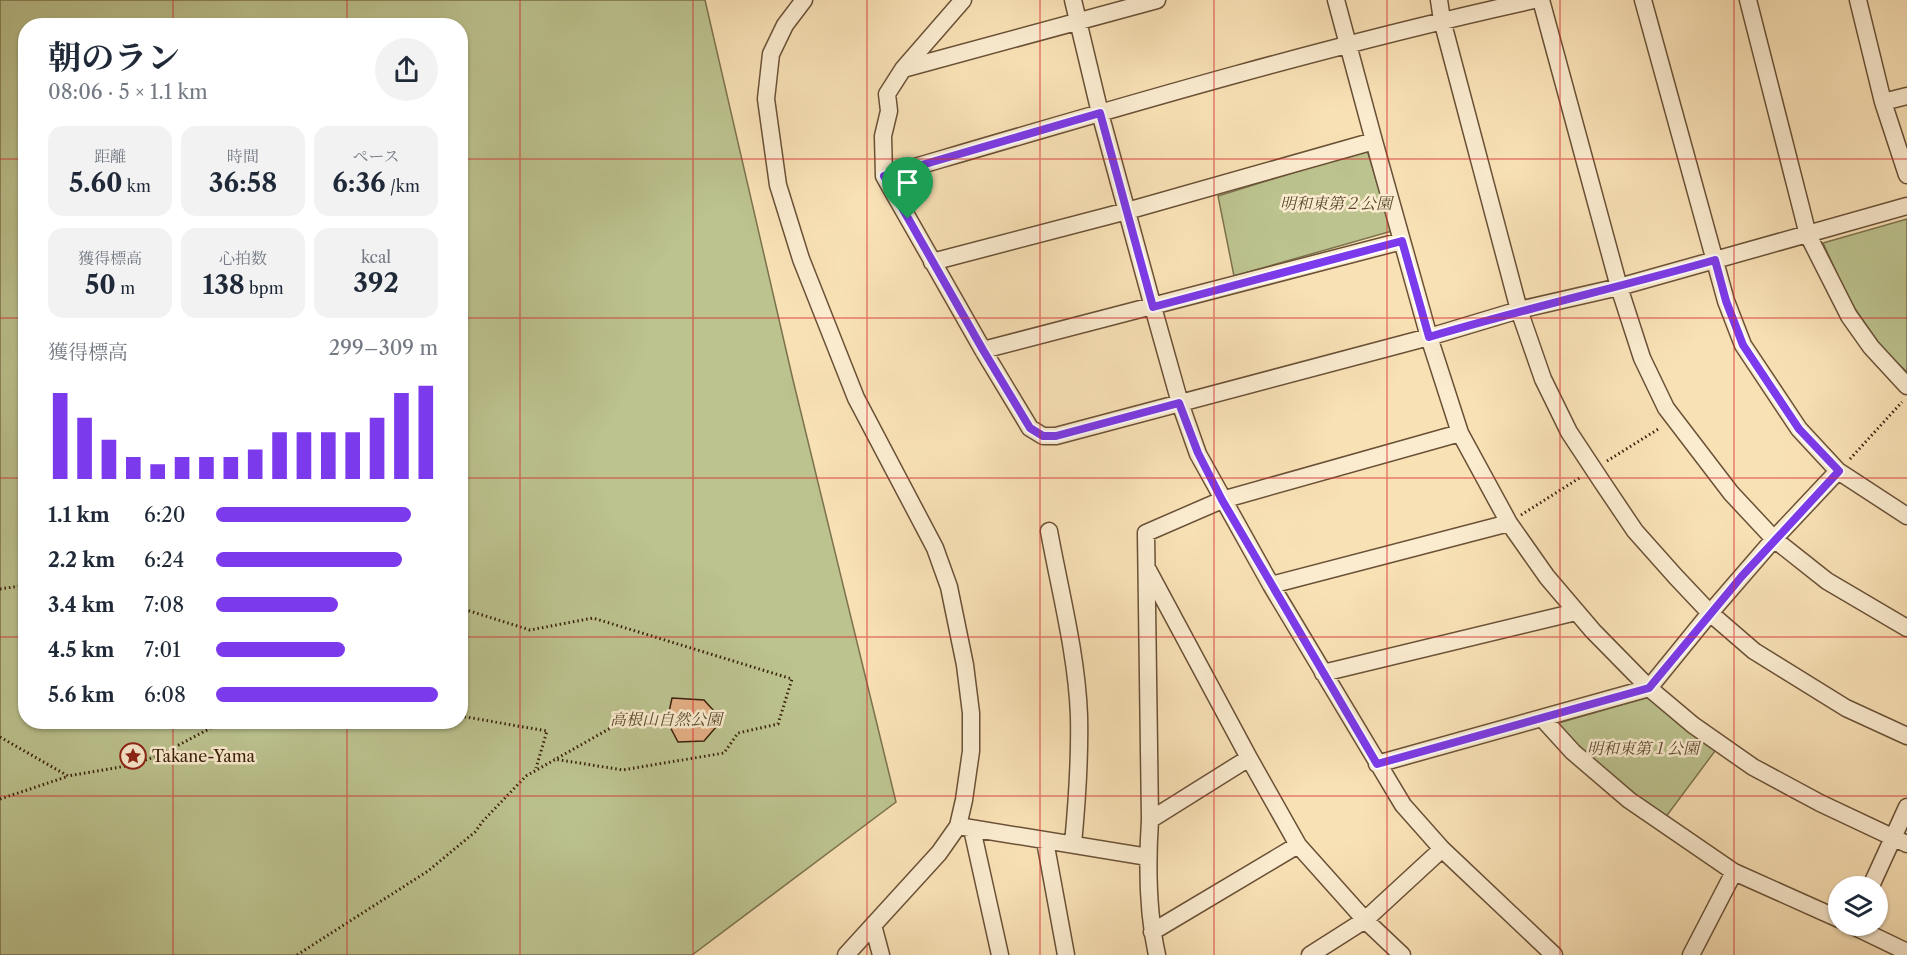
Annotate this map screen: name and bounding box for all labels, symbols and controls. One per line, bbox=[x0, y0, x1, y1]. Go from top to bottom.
text: 朝のラン bbox=[48, 37, 180, 78]
button: share bbox=[375, 38, 438, 101]
text: 08:06 · 5 × 1.1 km bbox=[48, 80, 208, 104]
text: 距離 bbox=[94, 146, 126, 166]
text: 時間 bbox=[227, 146, 259, 166]
text: ペース bbox=[352, 146, 400, 166]
pin bbox=[882, 157, 933, 219]
icon: arrive bbox=[891, 166, 924, 199]
text: 5.60 bbox=[69, 167, 123, 199]
text: 36:58 bbox=[209, 167, 277, 199]
text: 6:36 bbox=[332, 167, 386, 199]
text: km bbox=[123, 176, 151, 196]
text: /km bbox=[386, 176, 420, 196]
park label: 明和東第２公園 bbox=[1280, 193, 1395, 213]
text: kcal bbox=[361, 247, 391, 267]
text: 獲得標高 bbox=[78, 248, 142, 268]
text: 心拍数 bbox=[219, 248, 267, 268]
text: 392 bbox=[353, 267, 399, 299]
text: 50 bbox=[85, 269, 116, 301]
text: 138 bbox=[202, 269, 245, 301]
text: m bbox=[116, 278, 135, 298]
text: bpm bbox=[245, 278, 284, 298]
text: 299–309 m bbox=[329, 336, 438, 360]
text: 獲得標高 bbox=[48, 340, 128, 364]
text: 1.1 km bbox=[48, 503, 110, 527]
text: 6:20 bbox=[144, 503, 186, 527]
text: 2.2 km bbox=[48, 548, 115, 572]
text: 6:24 bbox=[144, 548, 184, 572]
text: 3.4 km bbox=[48, 593, 115, 617]
text: 7:08 bbox=[144, 593, 184, 617]
text: 4.5 km bbox=[48, 638, 115, 662]
text: 7:01 bbox=[144, 638, 181, 662]
text: 5.6 km bbox=[48, 683, 115, 707]
text: 6:08 bbox=[144, 683, 186, 707]
park label: 高根山自然公園 bbox=[610, 709, 725, 729]
park label: 明和東第１公園 bbox=[1587, 738, 1702, 758]
place icon: Takane-Yama bbox=[118, 741, 148, 771]
place label: Takane-Yama bbox=[152, 746, 256, 766]
map controls bbox=[1828, 876, 1888, 936]
button: layers bbox=[1828, 876, 1888, 936]

